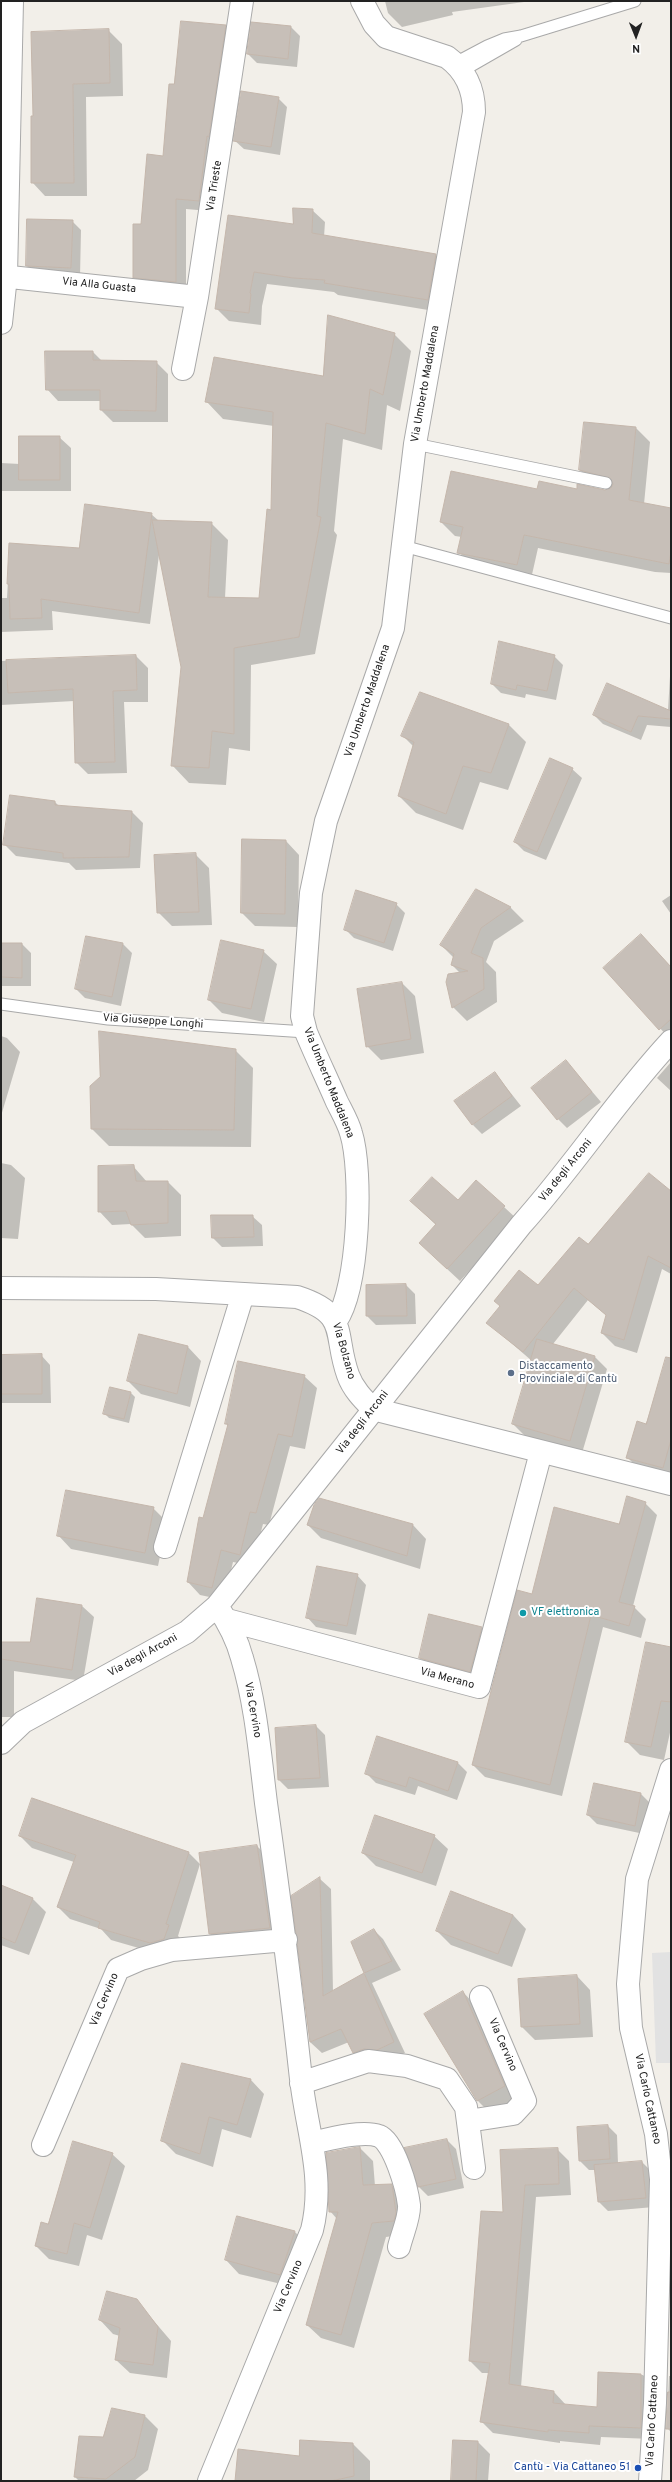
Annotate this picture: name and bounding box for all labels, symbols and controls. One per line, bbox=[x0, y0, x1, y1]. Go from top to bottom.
north arrow bbox=[616, 16, 656, 56]
text: N bbox=[632, 41, 640, 55]
street label: Via Trieste bbox=[204, 159, 226, 213]
street label: Via Alla Guasta bbox=[61, 276, 137, 296]
street label: Via Umberto Maddalena bbox=[409, 325, 443, 443]
street label: Via Umberto Maddalena bbox=[342, 643, 394, 759]
street label: Via Giuseppe Longhi bbox=[102, 1012, 204, 1032]
street label: Via Umberto Maddalena bbox=[300, 1026, 356, 1140]
street label: Via degli Arconi bbox=[537, 1137, 595, 1205]
street label: Via Bolzano bbox=[329, 1321, 357, 1381]
place label: Distaccamento Provinciale di Cantù bbox=[519, 1360, 617, 1386]
marker: Distaccamento Provinciale di Cantù bbox=[506, 1368, 516, 1378]
street label: Via degli Arconi bbox=[334, 1389, 392, 1457]
place label: VF elettronica bbox=[531, 1606, 599, 1620]
marker: VF elettronica bbox=[518, 1608, 528, 1618]
street label: Via degli Arconi bbox=[106, 1632, 180, 1680]
street label: Via Merano bbox=[418, 1665, 476, 1693]
street label: Via Cervino bbox=[241, 1681, 263, 1739]
street label: Via Cervino bbox=[88, 1971, 122, 2029]
street label: Via Cervino bbox=[485, 2016, 519, 2074]
street label: Via Carlo Cattaneo bbox=[631, 2052, 663, 2146]
street label: Via Cervino bbox=[272, 2258, 306, 2316]
street label: Via Carlo Cattaneo bbox=[644, 2374, 662, 2468]
place label: Cantù - Via Cattaneo 51 bbox=[514, 2461, 630, 2475]
marker: Cantù - Via Cattaneo 51 bbox=[633, 2463, 643, 2473]

